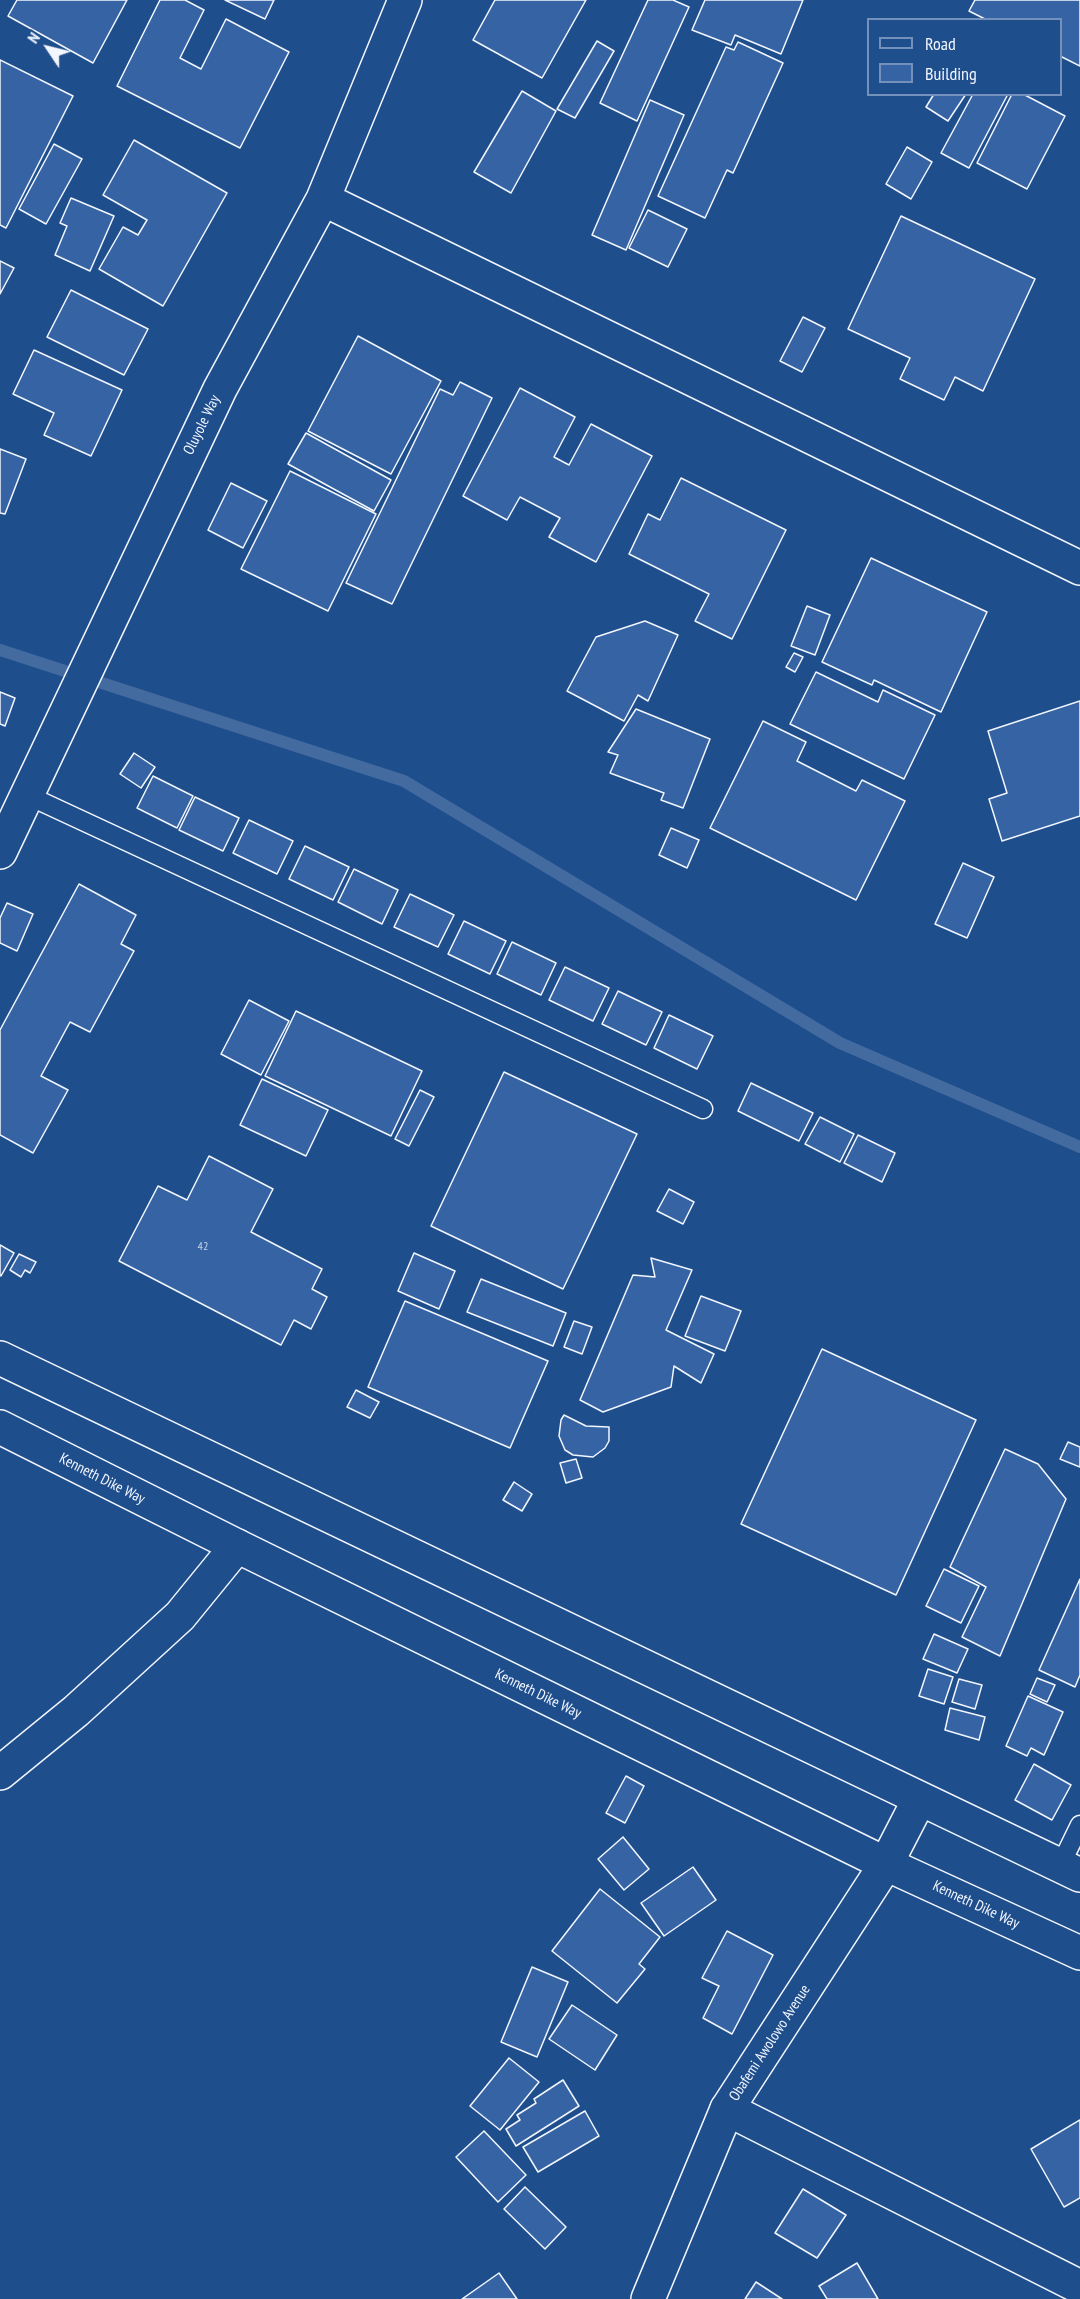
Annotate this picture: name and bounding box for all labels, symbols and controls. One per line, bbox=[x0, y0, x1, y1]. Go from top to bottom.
north arrow bbox=[18, 18, 78, 78]
legend bbox=[867, 18, 1062, 96]
text: N bbox=[23, 28, 44, 47]
text: Road bbox=[925, 32, 956, 55]
text: Building bbox=[925, 62, 977, 85]
street label: Oluyole Way bbox=[180, 392, 224, 458]
house number: 42 bbox=[198, 1240, 208, 1254]
street label: Kenneth Dike Way bbox=[56, 1450, 148, 1508]
street label: Kenneth Dike Way bbox=[492, 1665, 584, 1723]
street label: Kenneth Dike Way bbox=[930, 1877, 1022, 1933]
street label: Obafemi Awolowo Avenue bbox=[726, 1981, 814, 2105]

